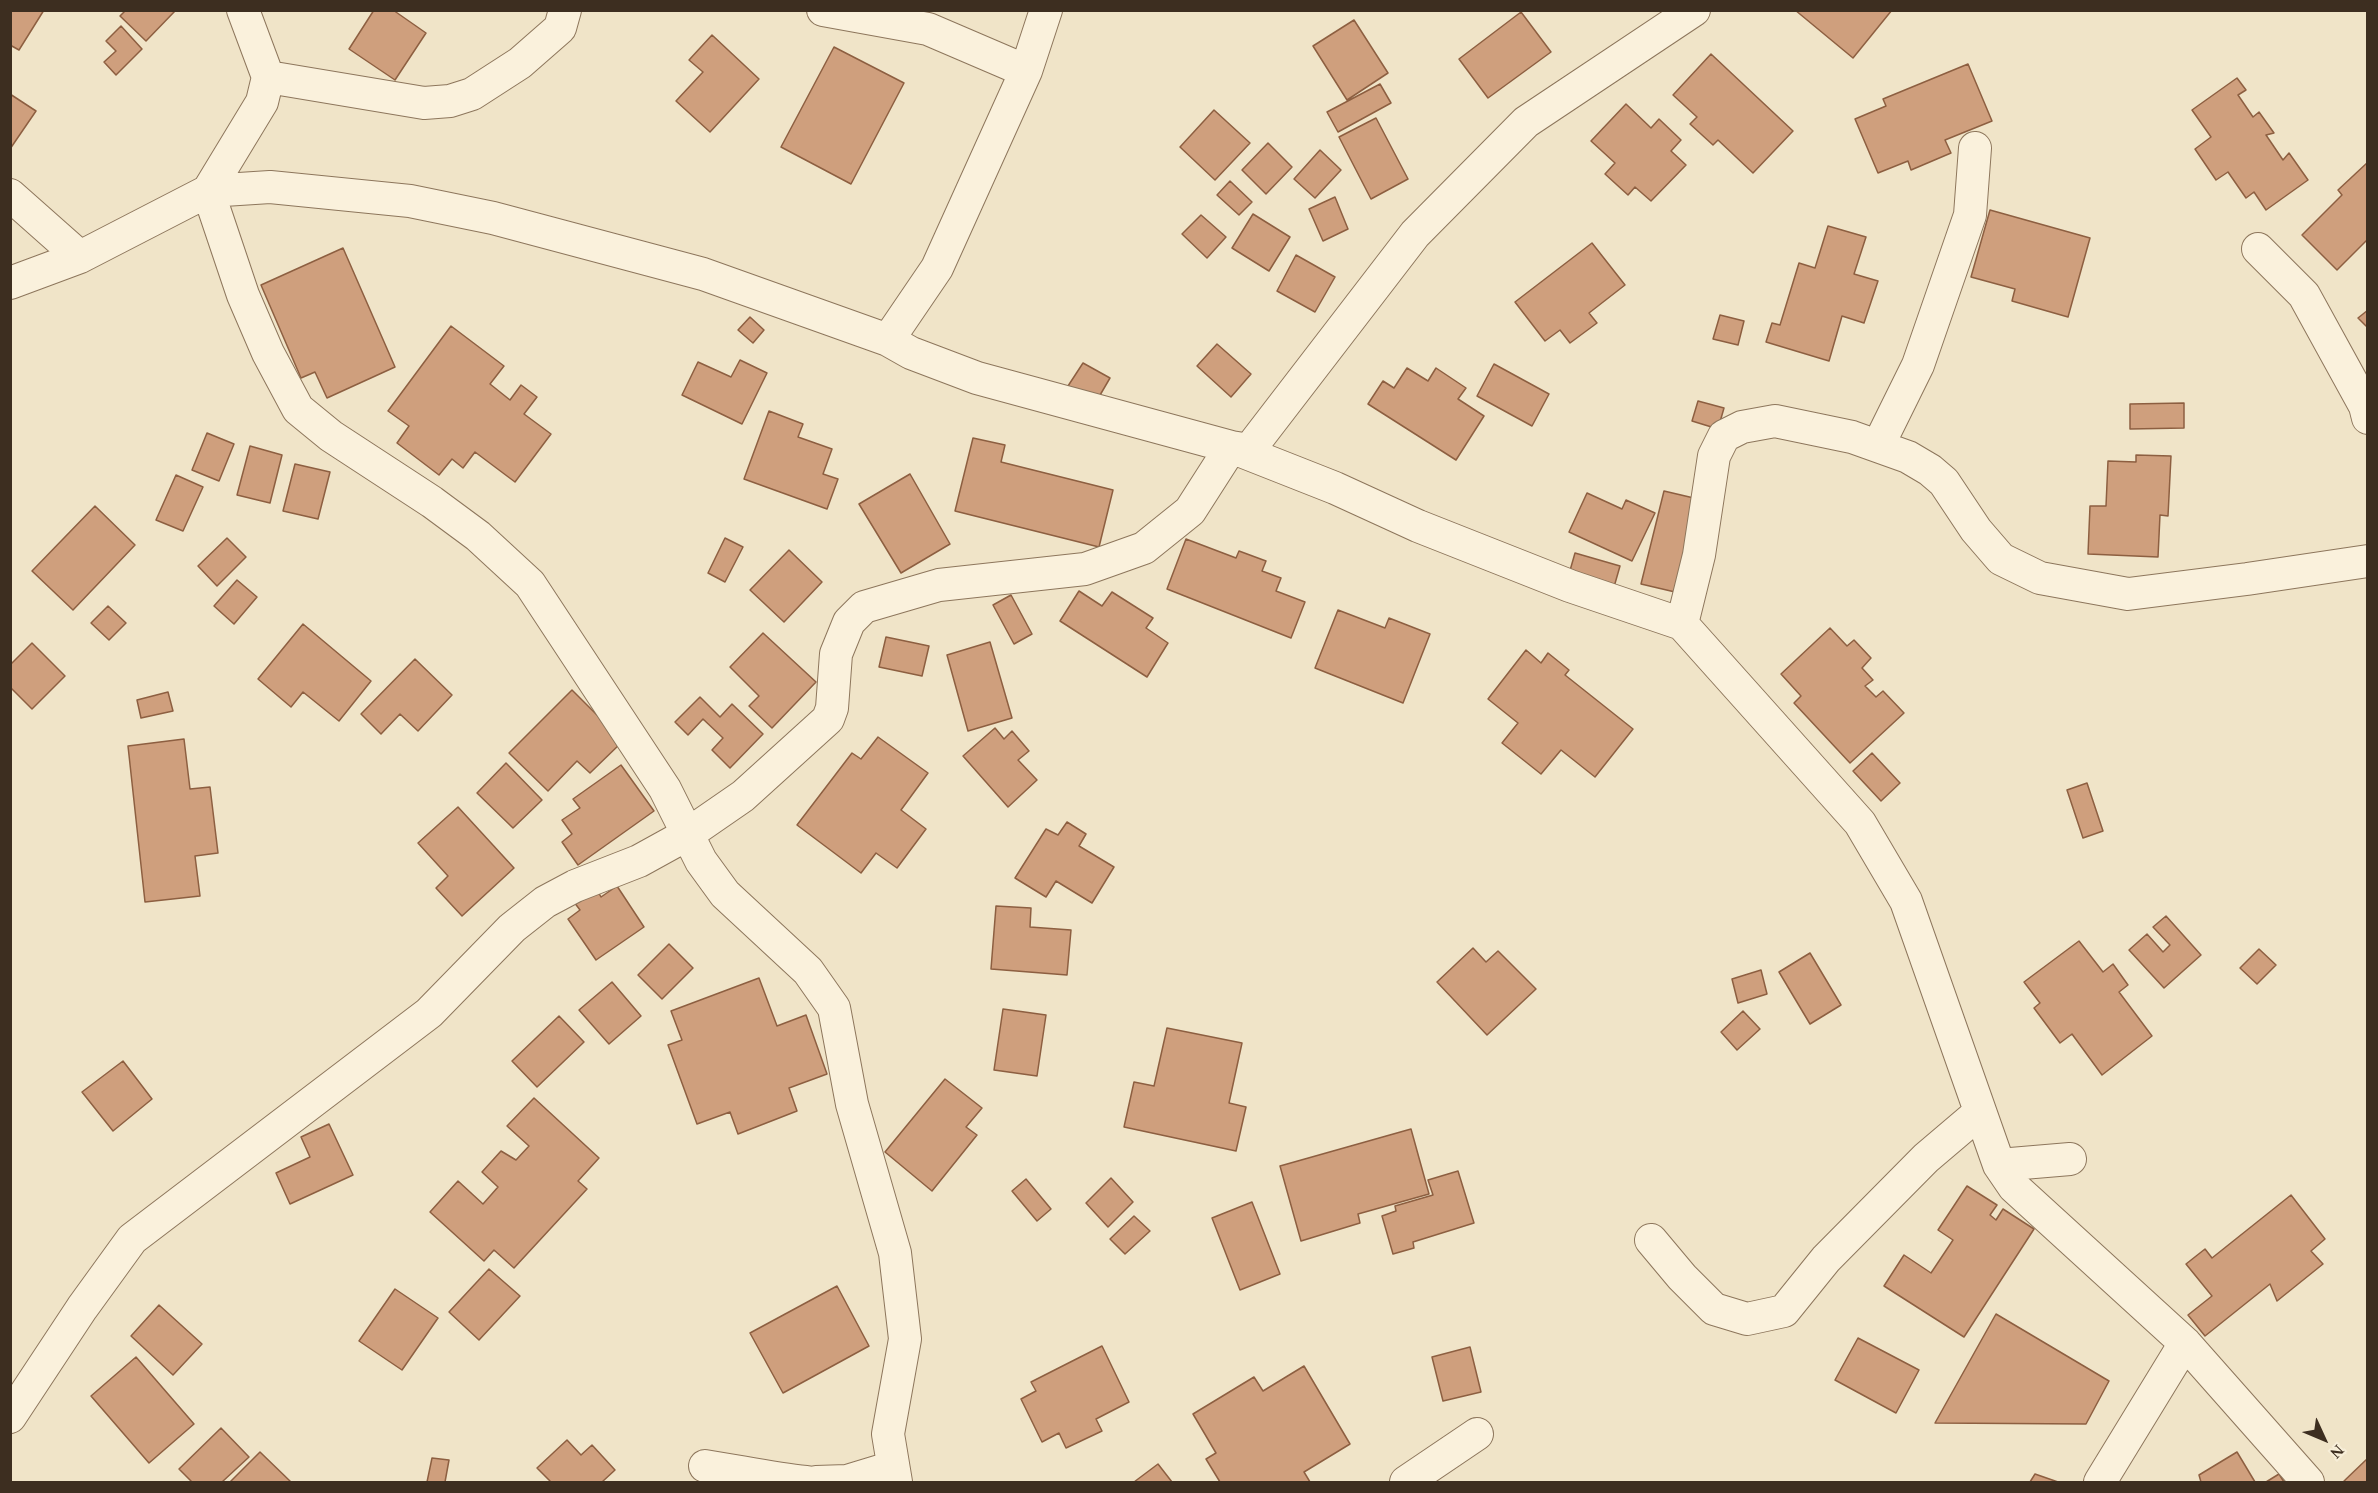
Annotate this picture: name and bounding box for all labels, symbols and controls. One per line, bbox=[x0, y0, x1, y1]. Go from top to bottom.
north arrow bbox=[2294, 1409, 2354, 1469]
text: N bbox=[2327, 1442, 2347, 1462]

